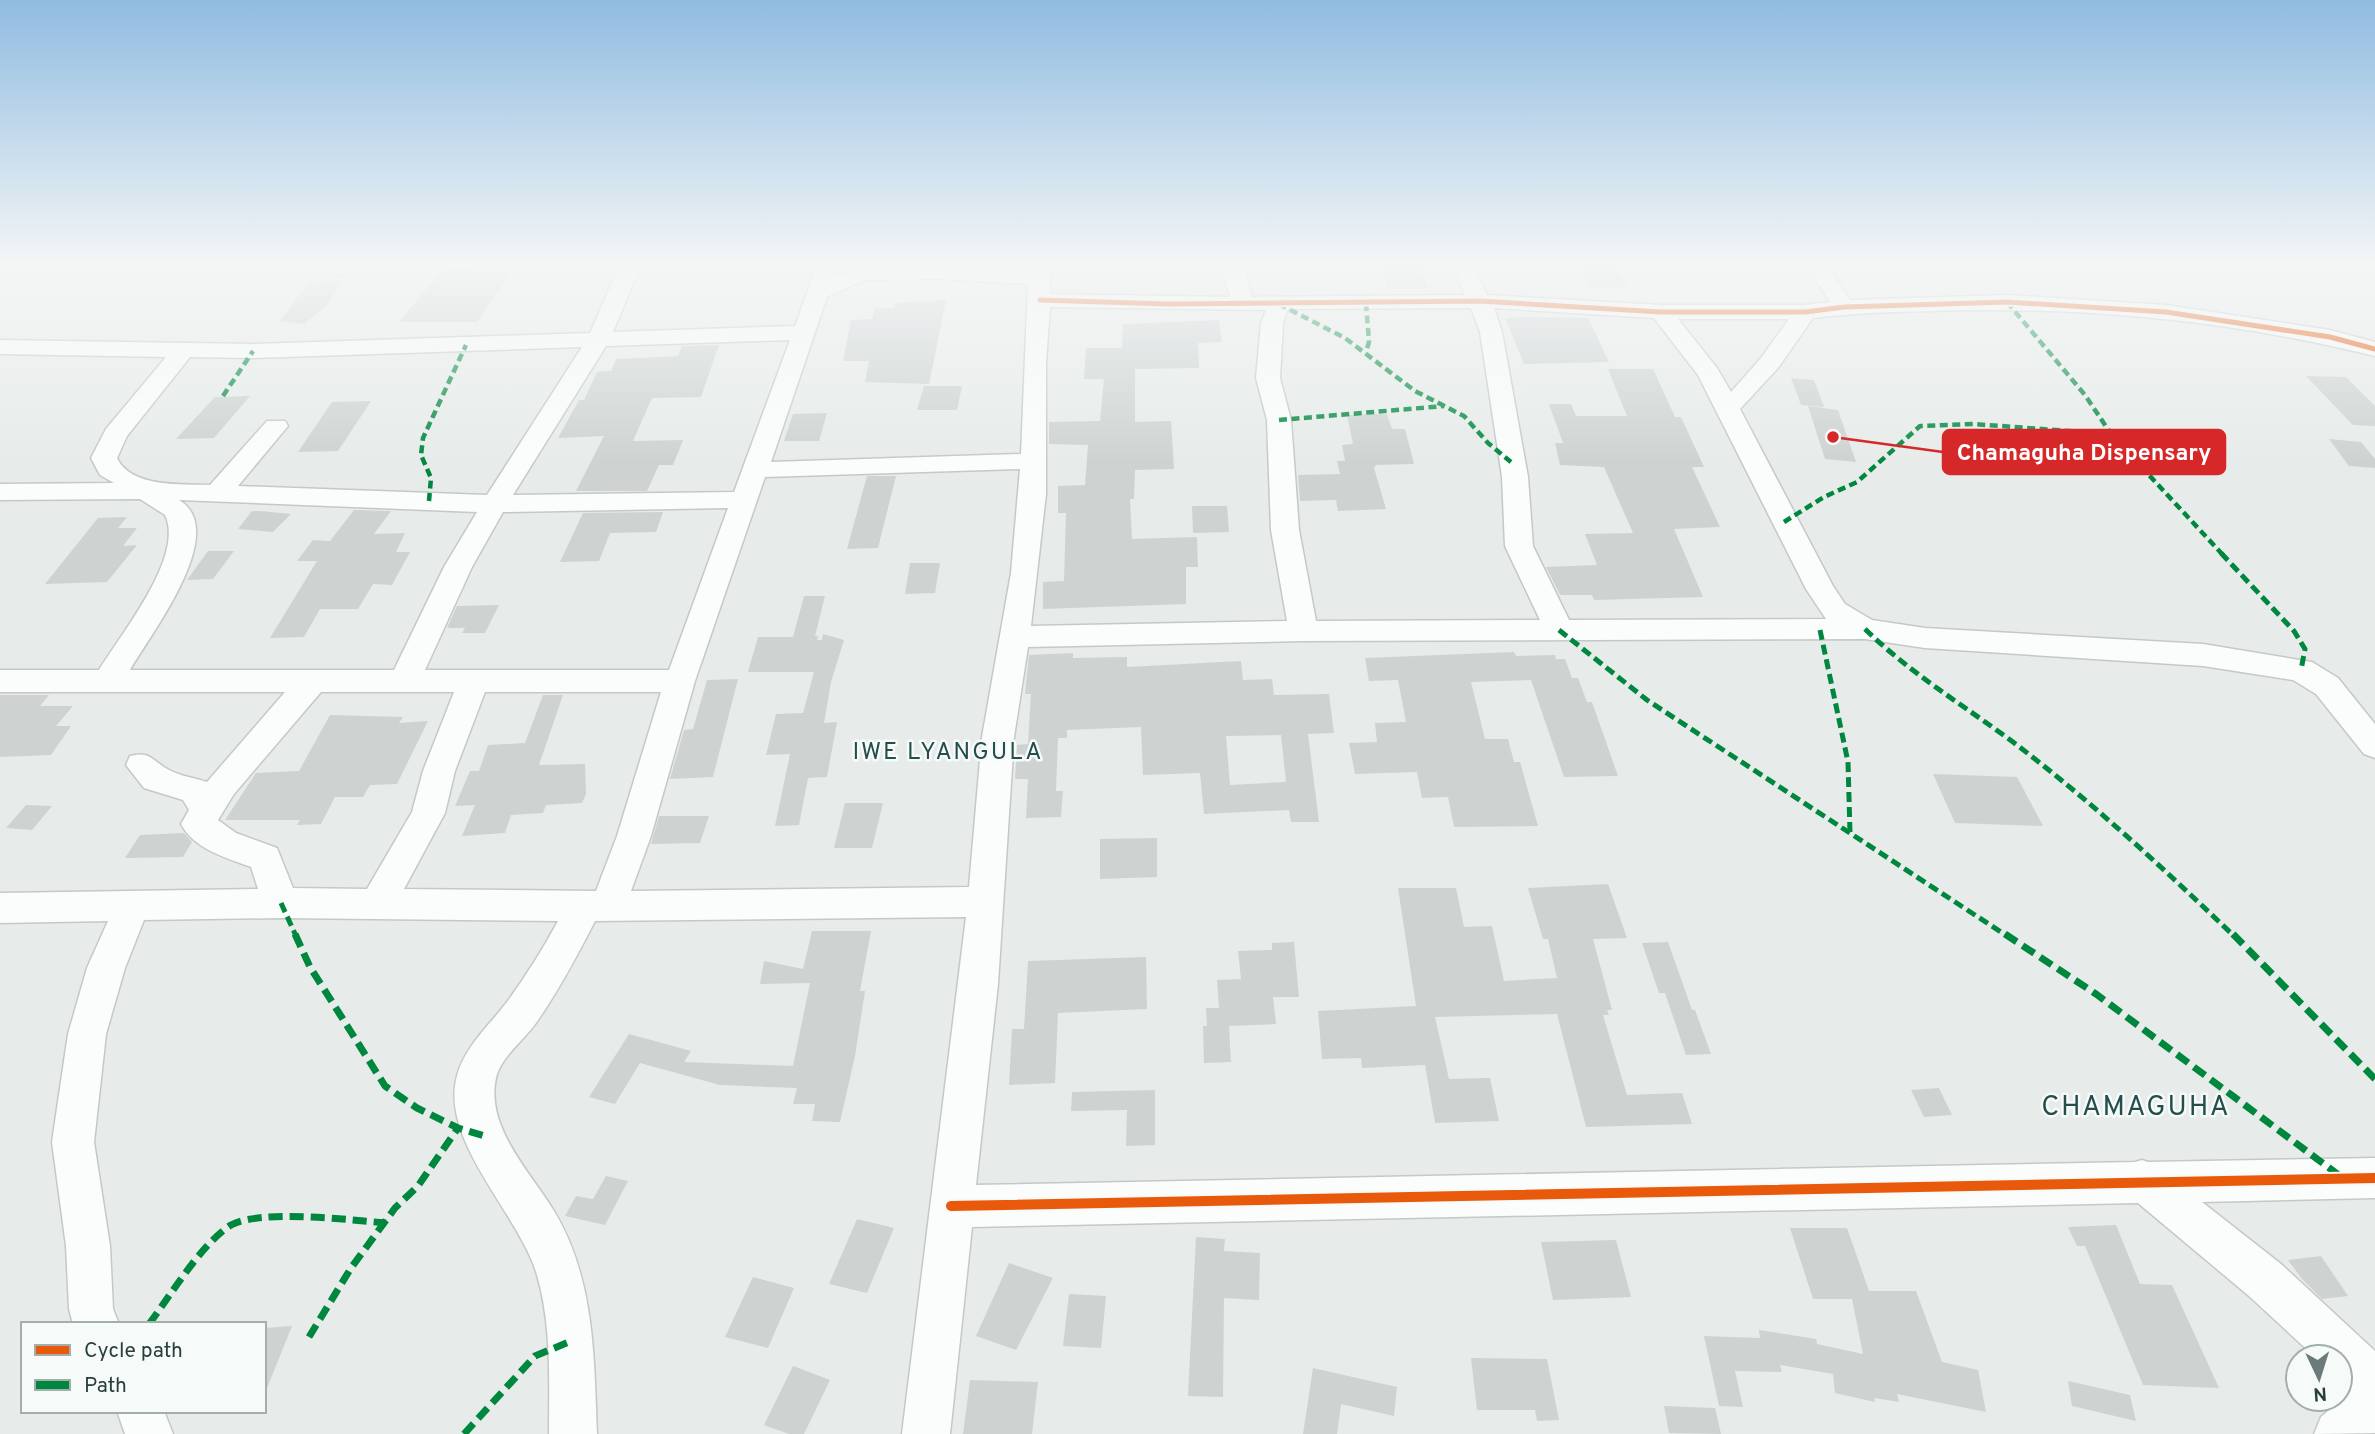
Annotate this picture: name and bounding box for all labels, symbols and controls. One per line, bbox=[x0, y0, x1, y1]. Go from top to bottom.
callout: Chamaguha Dispensary bbox=[1943, 430, 2225, 474]
text: Chamaguha Dispensary bbox=[1957, 440, 2211, 469]
district label: IWE LYANGULA bbox=[853, 738, 1043, 768]
district label: CHAMAGUHA bbox=[2041, 1090, 2231, 1126]
legend bbox=[21, 1322, 266, 1413]
text: Cycle path bbox=[84, 1338, 183, 1365]
north arrow bbox=[2284, 1343, 2354, 1413]
text: Path bbox=[84, 1373, 127, 1400]
text: N bbox=[2312, 1381, 2328, 1405]

